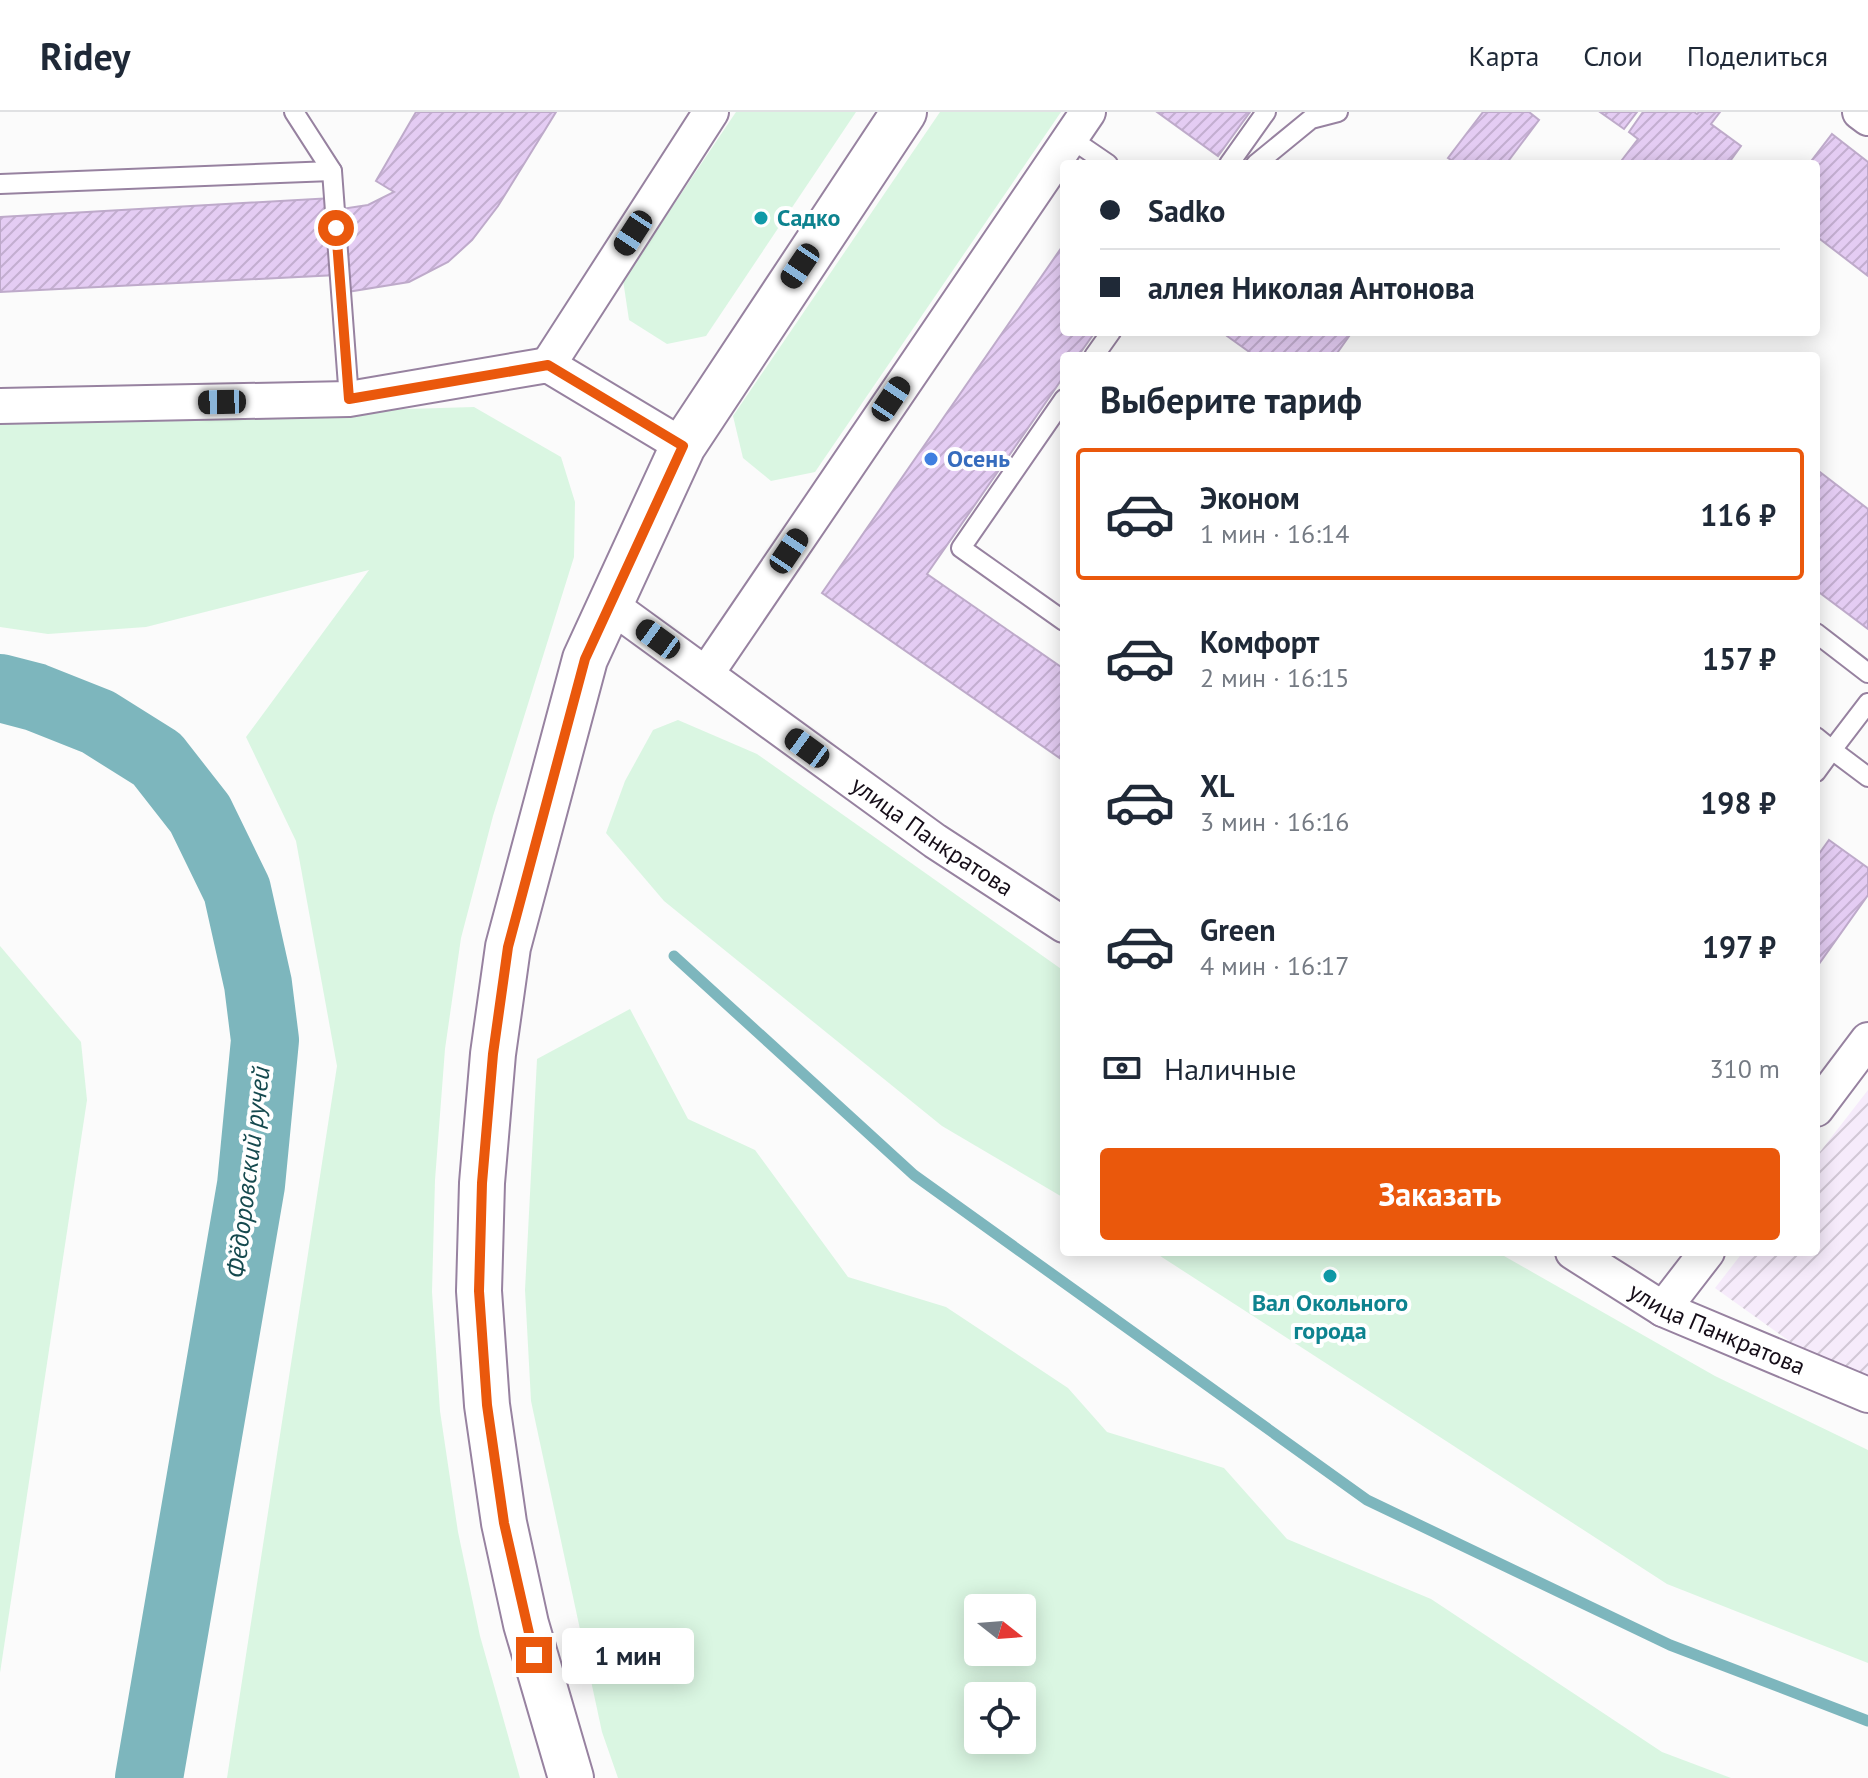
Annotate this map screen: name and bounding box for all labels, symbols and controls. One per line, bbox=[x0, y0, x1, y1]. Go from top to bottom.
text: Ridey bbox=[40, 31, 131, 80]
text: Карта bbox=[1469, 37, 1539, 74]
text: Слои bbox=[1583, 37, 1643, 74]
text: Поделиться bbox=[1687, 37, 1828, 74]
text: Sadko bbox=[1148, 191, 1225, 230]
place label: Садко bbox=[777, 202, 840, 233]
car bbox=[610, 206, 656, 260]
marker: Садко bbox=[752, 209, 770, 227]
route start bbox=[318, 210, 354, 246]
car bbox=[777, 239, 823, 293]
text: аллея Николая Антонова bbox=[1148, 268, 1475, 307]
car bbox=[868, 372, 914, 426]
text: Выберите тариф bbox=[1100, 376, 1362, 423]
car bbox=[198, 390, 246, 414]
place label: Осень bbox=[947, 443, 1010, 474]
marker: Осень bbox=[922, 450, 940, 468]
icon: car bbox=[1104, 478, 1176, 550]
text: Эконом bbox=[1200, 478, 1300, 517]
text: 116 ₽ bbox=[1700, 495, 1776, 534]
text: 1 мин · 16:14 bbox=[1200, 517, 1349, 550]
car bbox=[766, 524, 812, 578]
car bbox=[632, 615, 684, 663]
icon: car bbox=[1104, 622, 1176, 694]
text: Комфорт bbox=[1200, 622, 1319, 661]
text: 157 ₽ bbox=[1702, 639, 1776, 678]
text: 2 мин · 16:15 bbox=[1200, 661, 1349, 694]
car bbox=[781, 724, 833, 772]
icon: car bbox=[1104, 766, 1176, 838]
text: XL bbox=[1200, 766, 1234, 805]
street label: улица Панкратова bbox=[845, 769, 1019, 903]
text: 198 ₽ bbox=[1700, 783, 1776, 822]
text: 3 мин · 16:16 bbox=[1200, 805, 1349, 838]
icon: car bbox=[1104, 910, 1176, 982]
text: Green bbox=[1200, 910, 1275, 949]
text: 197 ₽ bbox=[1702, 927, 1776, 966]
text: 4 мин · 16:17 bbox=[1200, 949, 1349, 982]
icon: cash bbox=[1100, 1046, 1144, 1090]
text: Наличные bbox=[1164, 1049, 1296, 1088]
text: 310 m bbox=[1709, 1052, 1780, 1085]
water label: Фёдоровский ручей bbox=[218, 1064, 277, 1280]
button: Заказать bbox=[1100, 1148, 1780, 1240]
marker: Вал Окольного города bbox=[1321, 1267, 1339, 1285]
street label: улица Панкратова bbox=[1623, 1275, 1810, 1382]
place label: Вал Окольного города bbox=[1252, 1287, 1408, 1346]
north arrow bbox=[964, 1594, 1036, 1666]
map controls bbox=[964, 1594, 1036, 1754]
callout: 1 мин bbox=[562, 1627, 694, 1683]
route end bbox=[516, 1637, 552, 1673]
text: 1 мин bbox=[595, 1639, 661, 1672]
button: locate bbox=[964, 1682, 1036, 1754]

